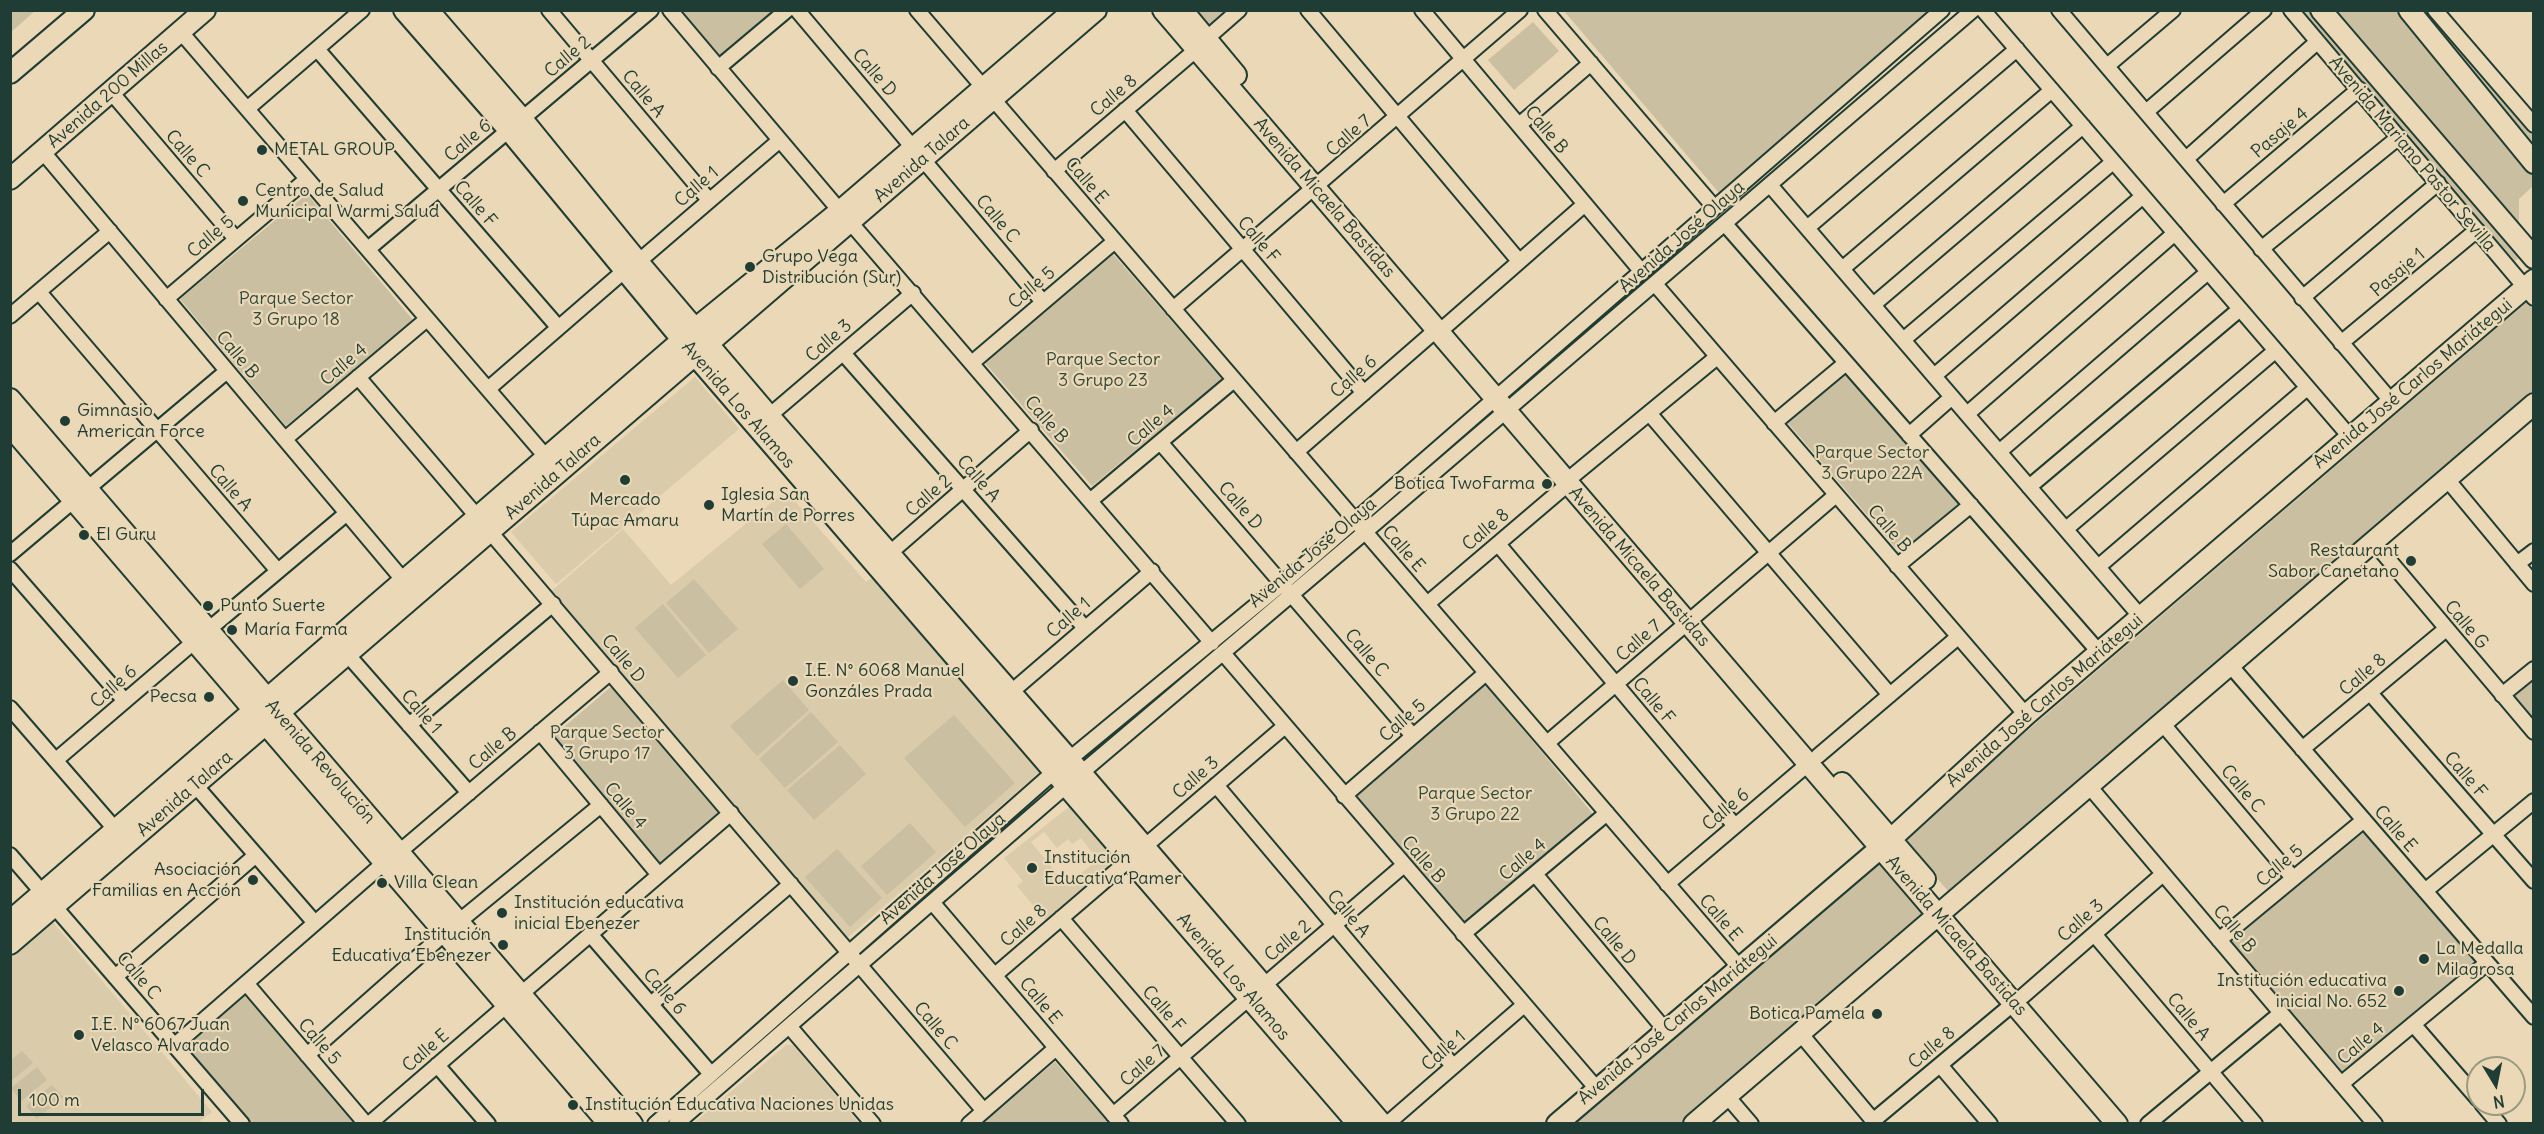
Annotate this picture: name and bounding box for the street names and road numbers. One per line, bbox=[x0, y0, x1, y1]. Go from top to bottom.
street label: Calle 2 bbox=[540, 31, 596, 83]
street label: Avenida 200 Millas bbox=[43, 37, 173, 153]
street label: Calle D bbox=[847, 44, 901, 102]
street label: Avenida Mariano Pastor Sevilla bbox=[2324, 52, 2500, 256]
street label: Calle A bbox=[617, 66, 669, 122]
street label: Calle 8 bbox=[1086, 70, 1142, 122]
street label: Calle B bbox=[1520, 102, 1572, 158]
street label: Pasaje 4 bbox=[2247, 103, 2313, 163]
street label: Calle 7 bbox=[1322, 111, 1376, 161]
street label: Avenida Talara bbox=[870, 113, 974, 207]
street label: Avenida Micaela Bastidas bbox=[1249, 114, 1399, 282]
street label: Calle 6 bbox=[440, 115, 496, 167]
street label: Calle C bbox=[161, 126, 213, 182]
street label: Calle E bbox=[1060, 153, 1112, 209]
street label: Calle 1 bbox=[671, 162, 723, 212]
street label: Calle F bbox=[449, 176, 501, 232]
street label: Avenida José Olaya bbox=[1615, 177, 1749, 297]
street label: Calle C bbox=[971, 191, 1023, 247]
street label: Calle 5 bbox=[183, 211, 239, 263]
street label: Calle F bbox=[1232, 212, 1284, 268]
street label: Pasaje 1 bbox=[2366, 244, 2430, 302]
street label: Calle 5 bbox=[1004, 262, 1060, 314]
street label: Avenida José Carlos Mariátegui bbox=[2309, 294, 2517, 474]
street label: Calle 3 bbox=[801, 315, 857, 367]
street label: Calle B bbox=[211, 327, 263, 383]
street label: Avenida Los Alamos bbox=[677, 337, 799, 473]
street label: Calle 4 bbox=[316, 339, 372, 391]
street label: Calle 6 bbox=[1326, 351, 1382, 403]
street label: Calle B bbox=[1020, 392, 1072, 448]
street label: Calle 4 bbox=[1123, 400, 1179, 452]
street label: Avenida Talara bbox=[501, 430, 605, 524]
street label: Calle A bbox=[952, 451, 1004, 507]
street label: Calle A bbox=[204, 460, 256, 516]
street label: Calle 2 bbox=[902, 470, 956, 522]
street label: Calle D bbox=[1213, 477, 1267, 535]
street label: Avenida Micaela Bastidas bbox=[1564, 483, 1714, 651]
street label: Avenida José Olaya bbox=[1245, 493, 1381, 613]
street label: Calle B bbox=[1863, 501, 1915, 557]
street label: Calle 8 bbox=[1458, 504, 1514, 556]
street label: Calle E bbox=[1377, 521, 1429, 577]
street label: Calle 1 bbox=[1043, 593, 1095, 643]
street label: Calle G bbox=[2439, 596, 2493, 654]
street label: Avenida José Carlos Mariátegui bbox=[1942, 610, 2148, 792]
street label: Calle 7 bbox=[1612, 616, 1666, 666]
street label: Calle C bbox=[1340, 625, 1392, 681]
street label: Calle D bbox=[596, 630, 650, 688]
street label: Calle 8 bbox=[2335, 649, 2391, 701]
street label: Calle 6 bbox=[86, 661, 142, 713]
street label: Calle F bbox=[1627, 673, 1679, 729]
street label: Calle 1 bbox=[396, 686, 446, 738]
street label: Calle 5 bbox=[1375, 695, 1431, 747]
street label: Avenida Revolución bbox=[260, 696, 380, 828]
street label: Calle B bbox=[465, 723, 521, 775]
street label: Avenida Talara bbox=[133, 747, 237, 841]
street label: Calle F bbox=[2439, 747, 2491, 803]
street label: Calle 3 bbox=[1168, 752, 1224, 804]
street label: Calle C bbox=[2216, 761, 2268, 817]
street label: Calle 4 bbox=[599, 778, 651, 834]
street label: Calle 6 bbox=[1698, 784, 1754, 836]
street label: Calle E bbox=[2369, 801, 2421, 857]
street label: Avenida José Olaya bbox=[876, 809, 1010, 929]
street label: Calle B bbox=[1397, 832, 1449, 888]
street label: Calle 4 bbox=[1495, 834, 1551, 886]
street label: Calle 5 bbox=[2252, 840, 2308, 892]
street label: Avenida Micaela Bastidas bbox=[1881, 852, 2031, 1020]
street label: Calle A bbox=[1322, 886, 1374, 942]
street label: Calle E bbox=[1694, 890, 1746, 946]
street label: Calle 3 bbox=[2053, 895, 2109, 947]
street label: Calle 8 bbox=[996, 900, 1052, 952]
street label: Calle B bbox=[2208, 901, 2260, 957]
street label: Avenida Los Alamos bbox=[1172, 909, 1294, 1045]
street label: Calle D bbox=[1587, 912, 1641, 970]
street label: Calle 2 bbox=[1260, 915, 1316, 967]
street label: Avenida José Carlos Mariátegui bbox=[1574, 930, 1782, 1110]
street label: Calle C bbox=[112, 948, 164, 1004]
street label: Calle 6 bbox=[638, 964, 690, 1020]
street label: Calle E bbox=[1014, 973, 1066, 1029]
street label: Calle F bbox=[1137, 981, 1189, 1037]
street label: Calle A bbox=[2162, 989, 2214, 1045]
street label: Calle C bbox=[909, 998, 961, 1054]
street label: Calle 5 bbox=[293, 1014, 345, 1070]
street label: Calle 4 bbox=[2333, 1018, 2389, 1070]
street label: Calle 8 bbox=[1904, 1022, 1960, 1074]
street label: Calle E bbox=[398, 1025, 454, 1077]
street label: Calle 1 bbox=[1418, 1026, 1470, 1076]
street label: Calle 7 bbox=[1116, 1041, 1170, 1091]

